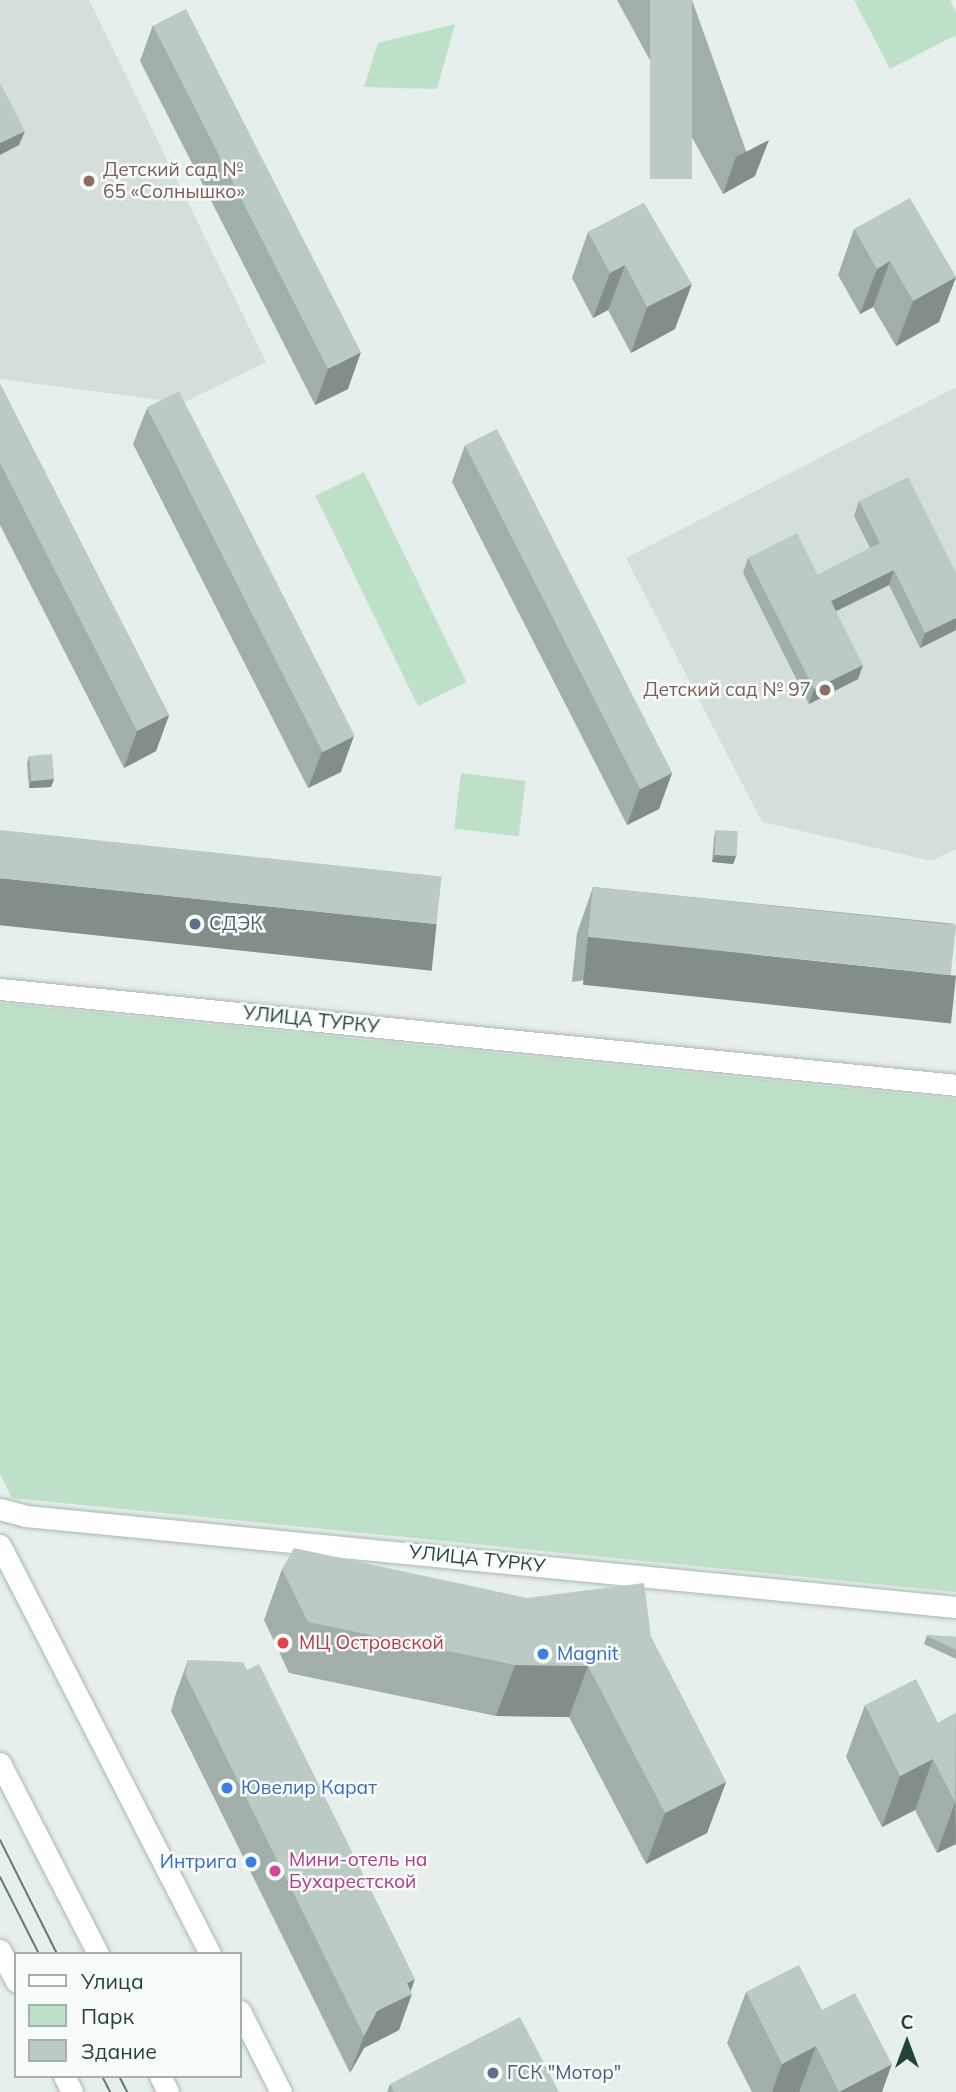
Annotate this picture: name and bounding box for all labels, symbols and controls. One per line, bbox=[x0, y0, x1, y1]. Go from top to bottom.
place label: Детский сад № 65 «Солнышко» bbox=[103, 159, 245, 203]
marker: Детский сад № 65 «Солнышко» bbox=[81, 173, 97, 189]
place label: Детский сад № 97 bbox=[643, 679, 811, 701]
marker: Детский сад № 97 bbox=[817, 682, 833, 698]
place label: СДЭК bbox=[209, 913, 263, 935]
marker: СДЭК bbox=[187, 916, 203, 932]
street label: УЛИЦА ТУРКУ bbox=[242, 1002, 380, 1038]
street label: УЛИЦА ТУРКУ bbox=[408, 1541, 546, 1577]
place label: МЦ Островской bbox=[299, 1632, 444, 1654]
marker: МЦ Островской bbox=[273, 1633, 293, 1653]
place label: Magnit bbox=[557, 1643, 618, 1665]
marker: Magnit bbox=[535, 1646, 551, 1662]
place label: Ювелир Карат bbox=[241, 1777, 377, 1799]
marker: Ювелир Карат bbox=[219, 1780, 235, 1796]
place label: Мини-отель на Бухарестской bbox=[289, 1849, 427, 1893]
place label: Интрига bbox=[160, 1851, 237, 1873]
marker: Интрига bbox=[243, 1854, 259, 1870]
marker: Мини-отель на Бухарестской bbox=[267, 1863, 283, 1879]
legend bbox=[14, 1952, 242, 2078]
text: Улица bbox=[81, 1968, 144, 1994]
text: Парк bbox=[81, 2003, 134, 2029]
north arrow bbox=[872, 2008, 942, 2078]
text: С bbox=[900, 2010, 914, 2034]
text: Здание bbox=[81, 2038, 157, 2064]
place label: ГСК "Мотор" bbox=[507, 2062, 621, 2084]
marker: ГСК "Мотор" bbox=[485, 2065, 501, 2081]

